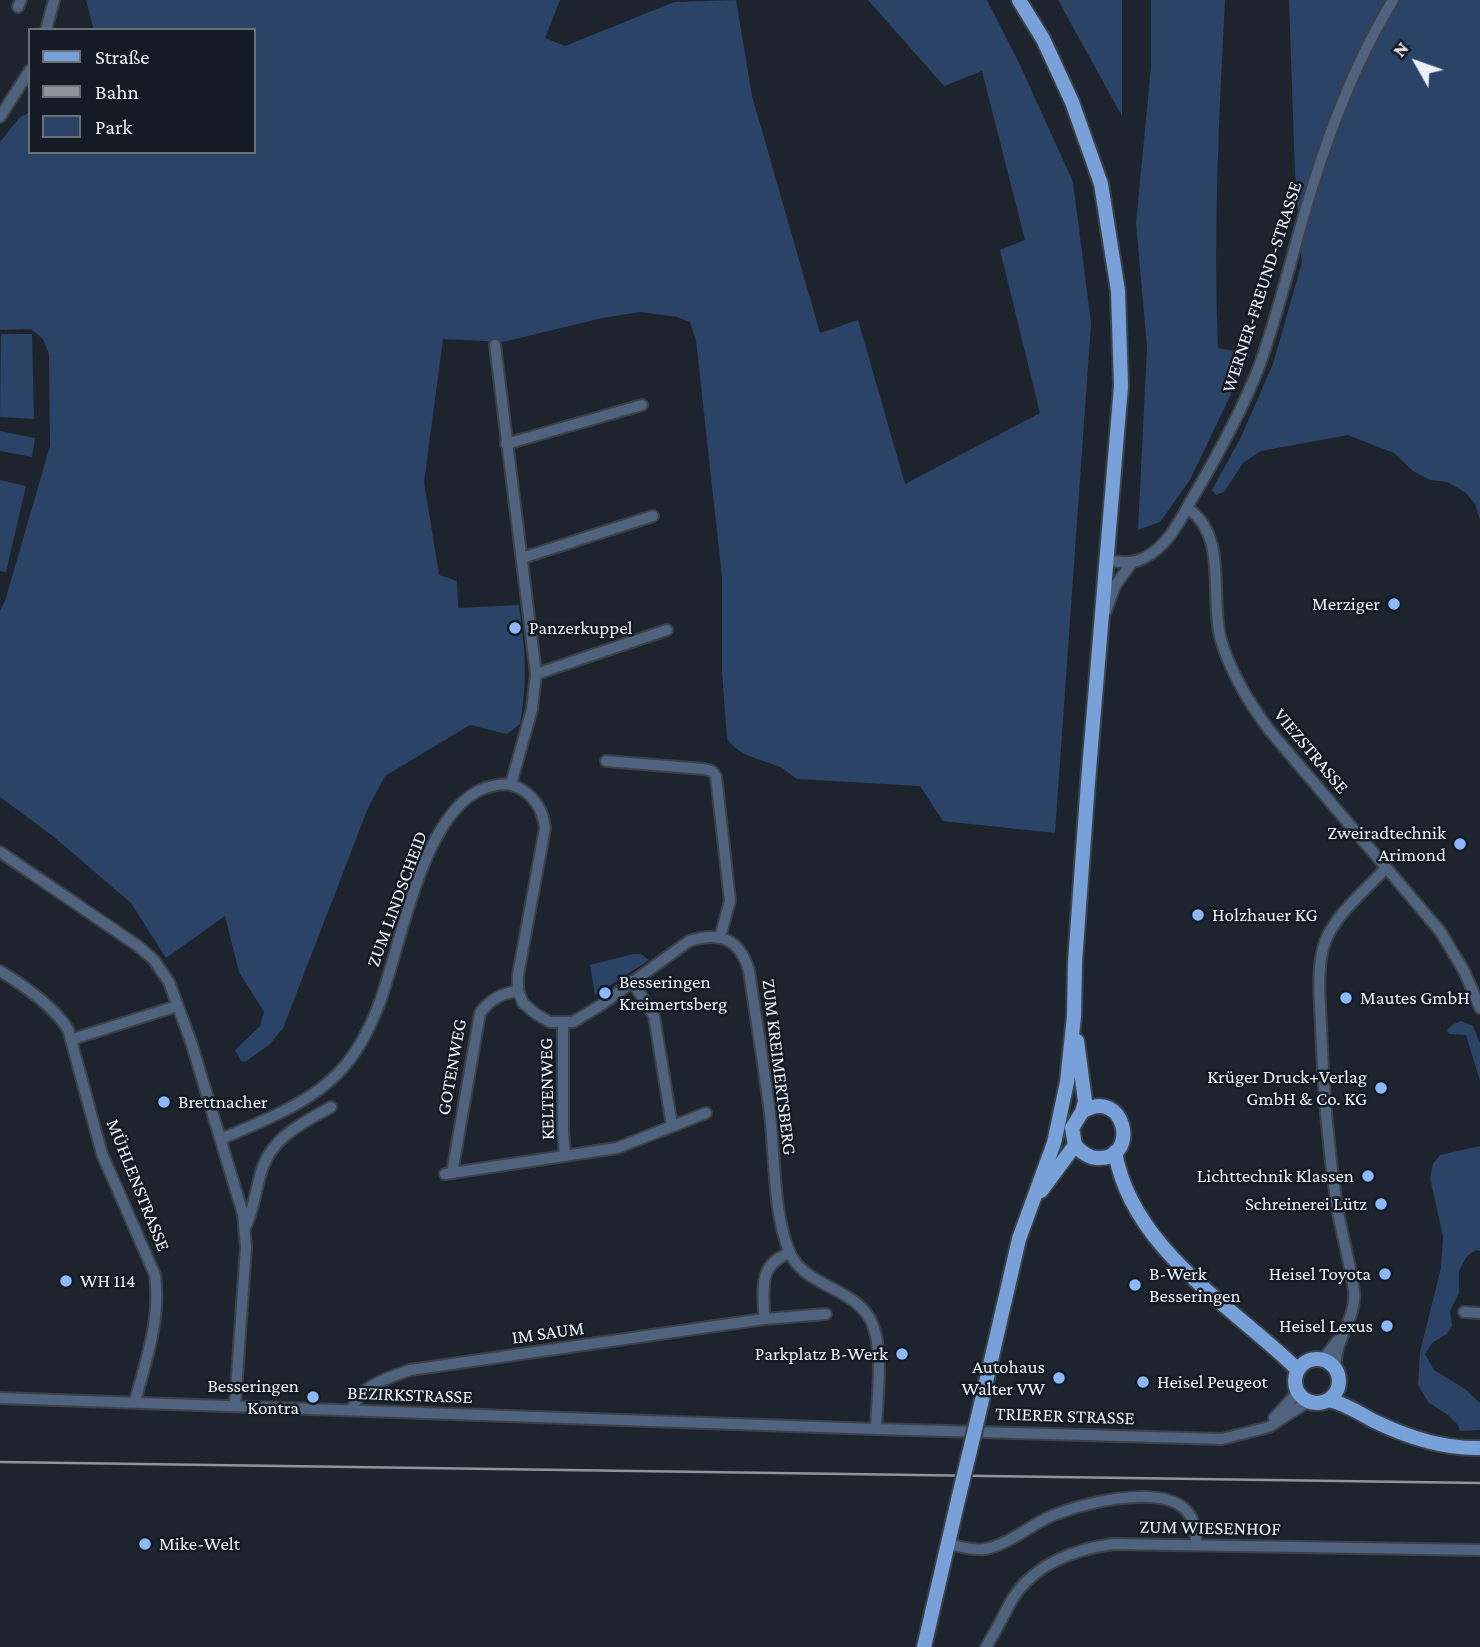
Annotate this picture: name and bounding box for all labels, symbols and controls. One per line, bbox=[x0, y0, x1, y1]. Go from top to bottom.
legend bbox=[28, 28, 256, 154]
north arrow bbox=[1382, 28, 1452, 98]
text: N bbox=[1388, 37, 1413, 61]
text: Straße bbox=[95, 45, 149, 69]
text: Bahn bbox=[95, 80, 139, 104]
text: Park bbox=[95, 115, 132, 139]
street label: WERNER-FREUND-STRASSE bbox=[1217, 178, 1307, 396]
place label: Merziger bbox=[1312, 593, 1380, 615]
marker: Merziger bbox=[1386, 596, 1402, 612]
place label: Panzerkuppel bbox=[529, 617, 633, 639]
marker: Panzerkuppel bbox=[507, 620, 523, 636]
street label: VIEZSTRASSE bbox=[1269, 704, 1353, 798]
place label: Zweiradtechnik Arimond bbox=[1327, 822, 1446, 866]
street label: ZUM LINDSCHEID bbox=[362, 828, 432, 970]
marker: Zweiradtechnik Arimond bbox=[1452, 836, 1468, 852]
place label: Holzhauer KG bbox=[1212, 904, 1317, 926]
marker: Holzhauer KG bbox=[1190, 907, 1206, 923]
place label: Besseringen Kreimertsberg bbox=[619, 971, 727, 1015]
street label: ZUM KREIMERTSBERG bbox=[757, 978, 801, 1156]
marker: Besseringen Kreimertsberg bbox=[597, 985, 613, 1001]
place label: Mautes GmbH bbox=[1360, 987, 1470, 1009]
marker: Mautes GmbH bbox=[1338, 990, 1354, 1006]
street label: GOTENWEG bbox=[432, 1017, 472, 1117]
street label: KELTENWEG bbox=[535, 1038, 559, 1140]
place label: Krüger Druck+Verlag GmbH & Co. KG bbox=[1207, 1066, 1367, 1110]
marker: Krüger Druck+Verlag GmbH & Co. KG bbox=[1373, 1080, 1389, 1096]
place label: Brettnacher bbox=[178, 1091, 268, 1113]
marker: Brettnacher bbox=[156, 1094, 172, 1110]
street label: MÜHLENSTRASSE bbox=[101, 1115, 175, 1255]
place label: Lichttechnik Klassen bbox=[1197, 1165, 1354, 1187]
marker: Lichttechnik Klassen bbox=[1360, 1168, 1376, 1184]
place label: Schreinerei Lütz bbox=[1245, 1193, 1367, 1215]
marker: Schreinerei Lütz bbox=[1373, 1196, 1389, 1212]
place label: B-Werk Besseringen bbox=[1149, 1263, 1241, 1307]
place label: Heisel Toyota bbox=[1269, 1263, 1371, 1285]
marker: Heisel Toyota bbox=[1377, 1266, 1393, 1282]
place label: WH 114 bbox=[80, 1270, 136, 1292]
marker: WH 114 bbox=[58, 1273, 74, 1289]
marker: B-Werk Besseringen bbox=[1127, 1277, 1143, 1293]
place label: Heisel Lexus bbox=[1279, 1315, 1373, 1337]
street label: IM SAUM bbox=[510, 1317, 586, 1349]
marker: Heisel Lexus bbox=[1379, 1318, 1395, 1334]
place label: Parkplatz B-Werk bbox=[755, 1343, 888, 1365]
marker: Parkplatz B-Werk bbox=[894, 1346, 910, 1362]
place label: Autohaus Walter VW bbox=[961, 1356, 1045, 1400]
marker: Autohaus Walter VW bbox=[1051, 1370, 1067, 1386]
place label: Heisel Peugeot bbox=[1157, 1371, 1268, 1393]
marker: Heisel Peugeot bbox=[1135, 1374, 1151, 1390]
place label: Besseringen Kontra bbox=[207, 1375, 299, 1419]
street label: BEZIRKSTRASSE bbox=[347, 1381, 473, 1409]
marker: Besseringen Kontra bbox=[305, 1389, 321, 1405]
street label: TRIERER STRASSE bbox=[995, 1402, 1135, 1430]
street label: ZUM WIESENHOF bbox=[1139, 1515, 1281, 1541]
place label: Mike-Welt bbox=[159, 1533, 240, 1555]
marker: Mike-Welt bbox=[137, 1536, 153, 1552]

